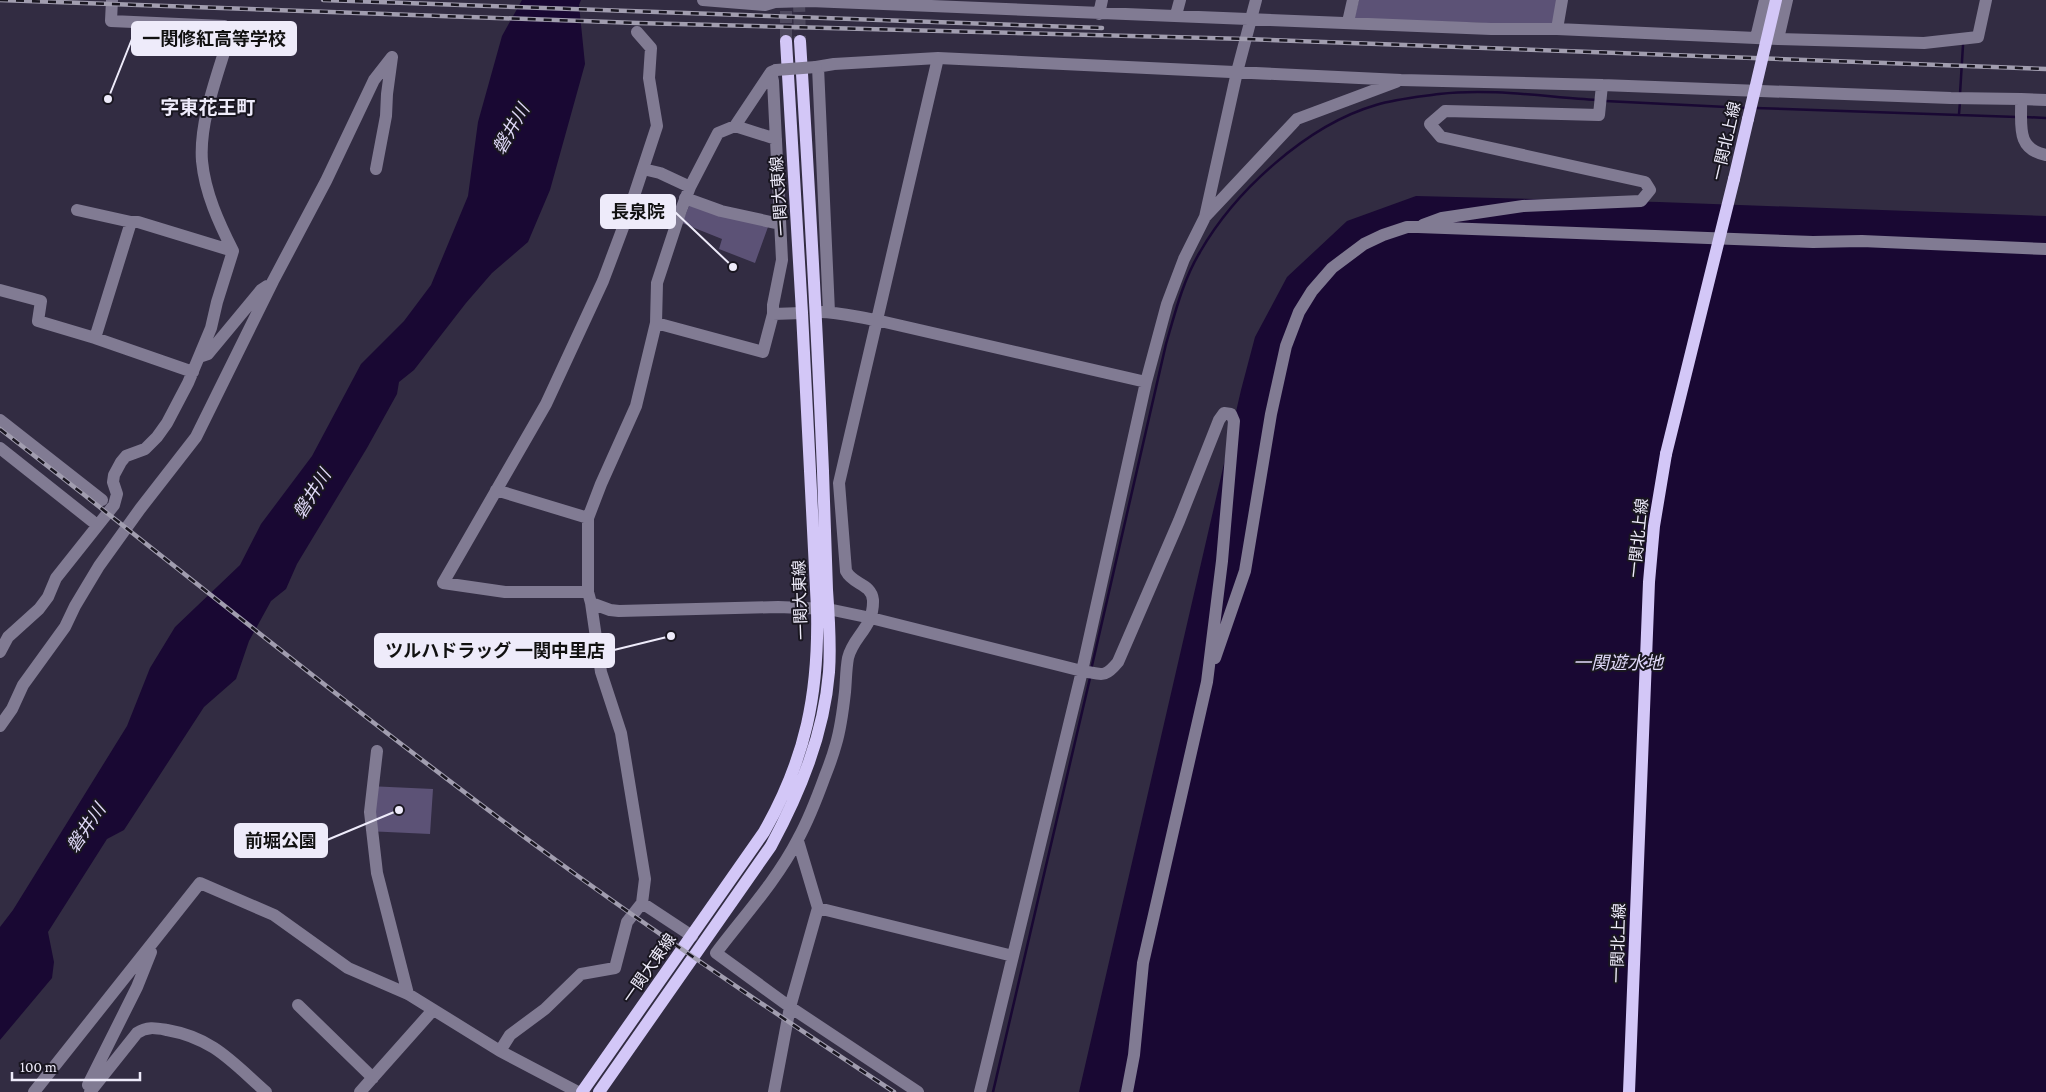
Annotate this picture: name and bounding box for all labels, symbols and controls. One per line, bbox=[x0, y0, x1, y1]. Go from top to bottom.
callout: 一関修紅高等学校 bbox=[132, 22, 296, 55]
text: 一関修紅高等学校 bbox=[142, 29, 286, 49]
district label: 字東花王町 bbox=[160, 97, 256, 118]
water label: 磐井川 bbox=[489, 99, 534, 157]
street label: 一関北上線 bbox=[1709, 100, 1743, 182]
street label: 一関大東線 bbox=[768, 155, 790, 237]
callout: 長泉院 bbox=[601, 195, 675, 228]
text: 長泉院 bbox=[611, 202, 665, 222]
water label: 磐井川 bbox=[289, 464, 336, 522]
street label: 一関北上線 bbox=[1625, 497, 1651, 579]
street label: 一関大東線 bbox=[790, 560, 810, 640]
callout: ツルハドラッグ 一関中里店 bbox=[375, 634, 614, 667]
text: ツルハドラッグ 一関中里店 bbox=[385, 641, 605, 661]
water label: 一関遊水地 bbox=[1573, 653, 1665, 673]
water label: 磐井川 bbox=[63, 798, 111, 856]
callout: 前堀公園 bbox=[235, 824, 327, 857]
text: 前堀公園 bbox=[245, 831, 317, 851]
street label: 一関北上線 bbox=[1608, 903, 1628, 983]
street label: 一関大東線 bbox=[619, 930, 679, 1006]
scale bar bbox=[12, 1050, 140, 1082]
text: 100 m bbox=[20, 1059, 57, 1075]

